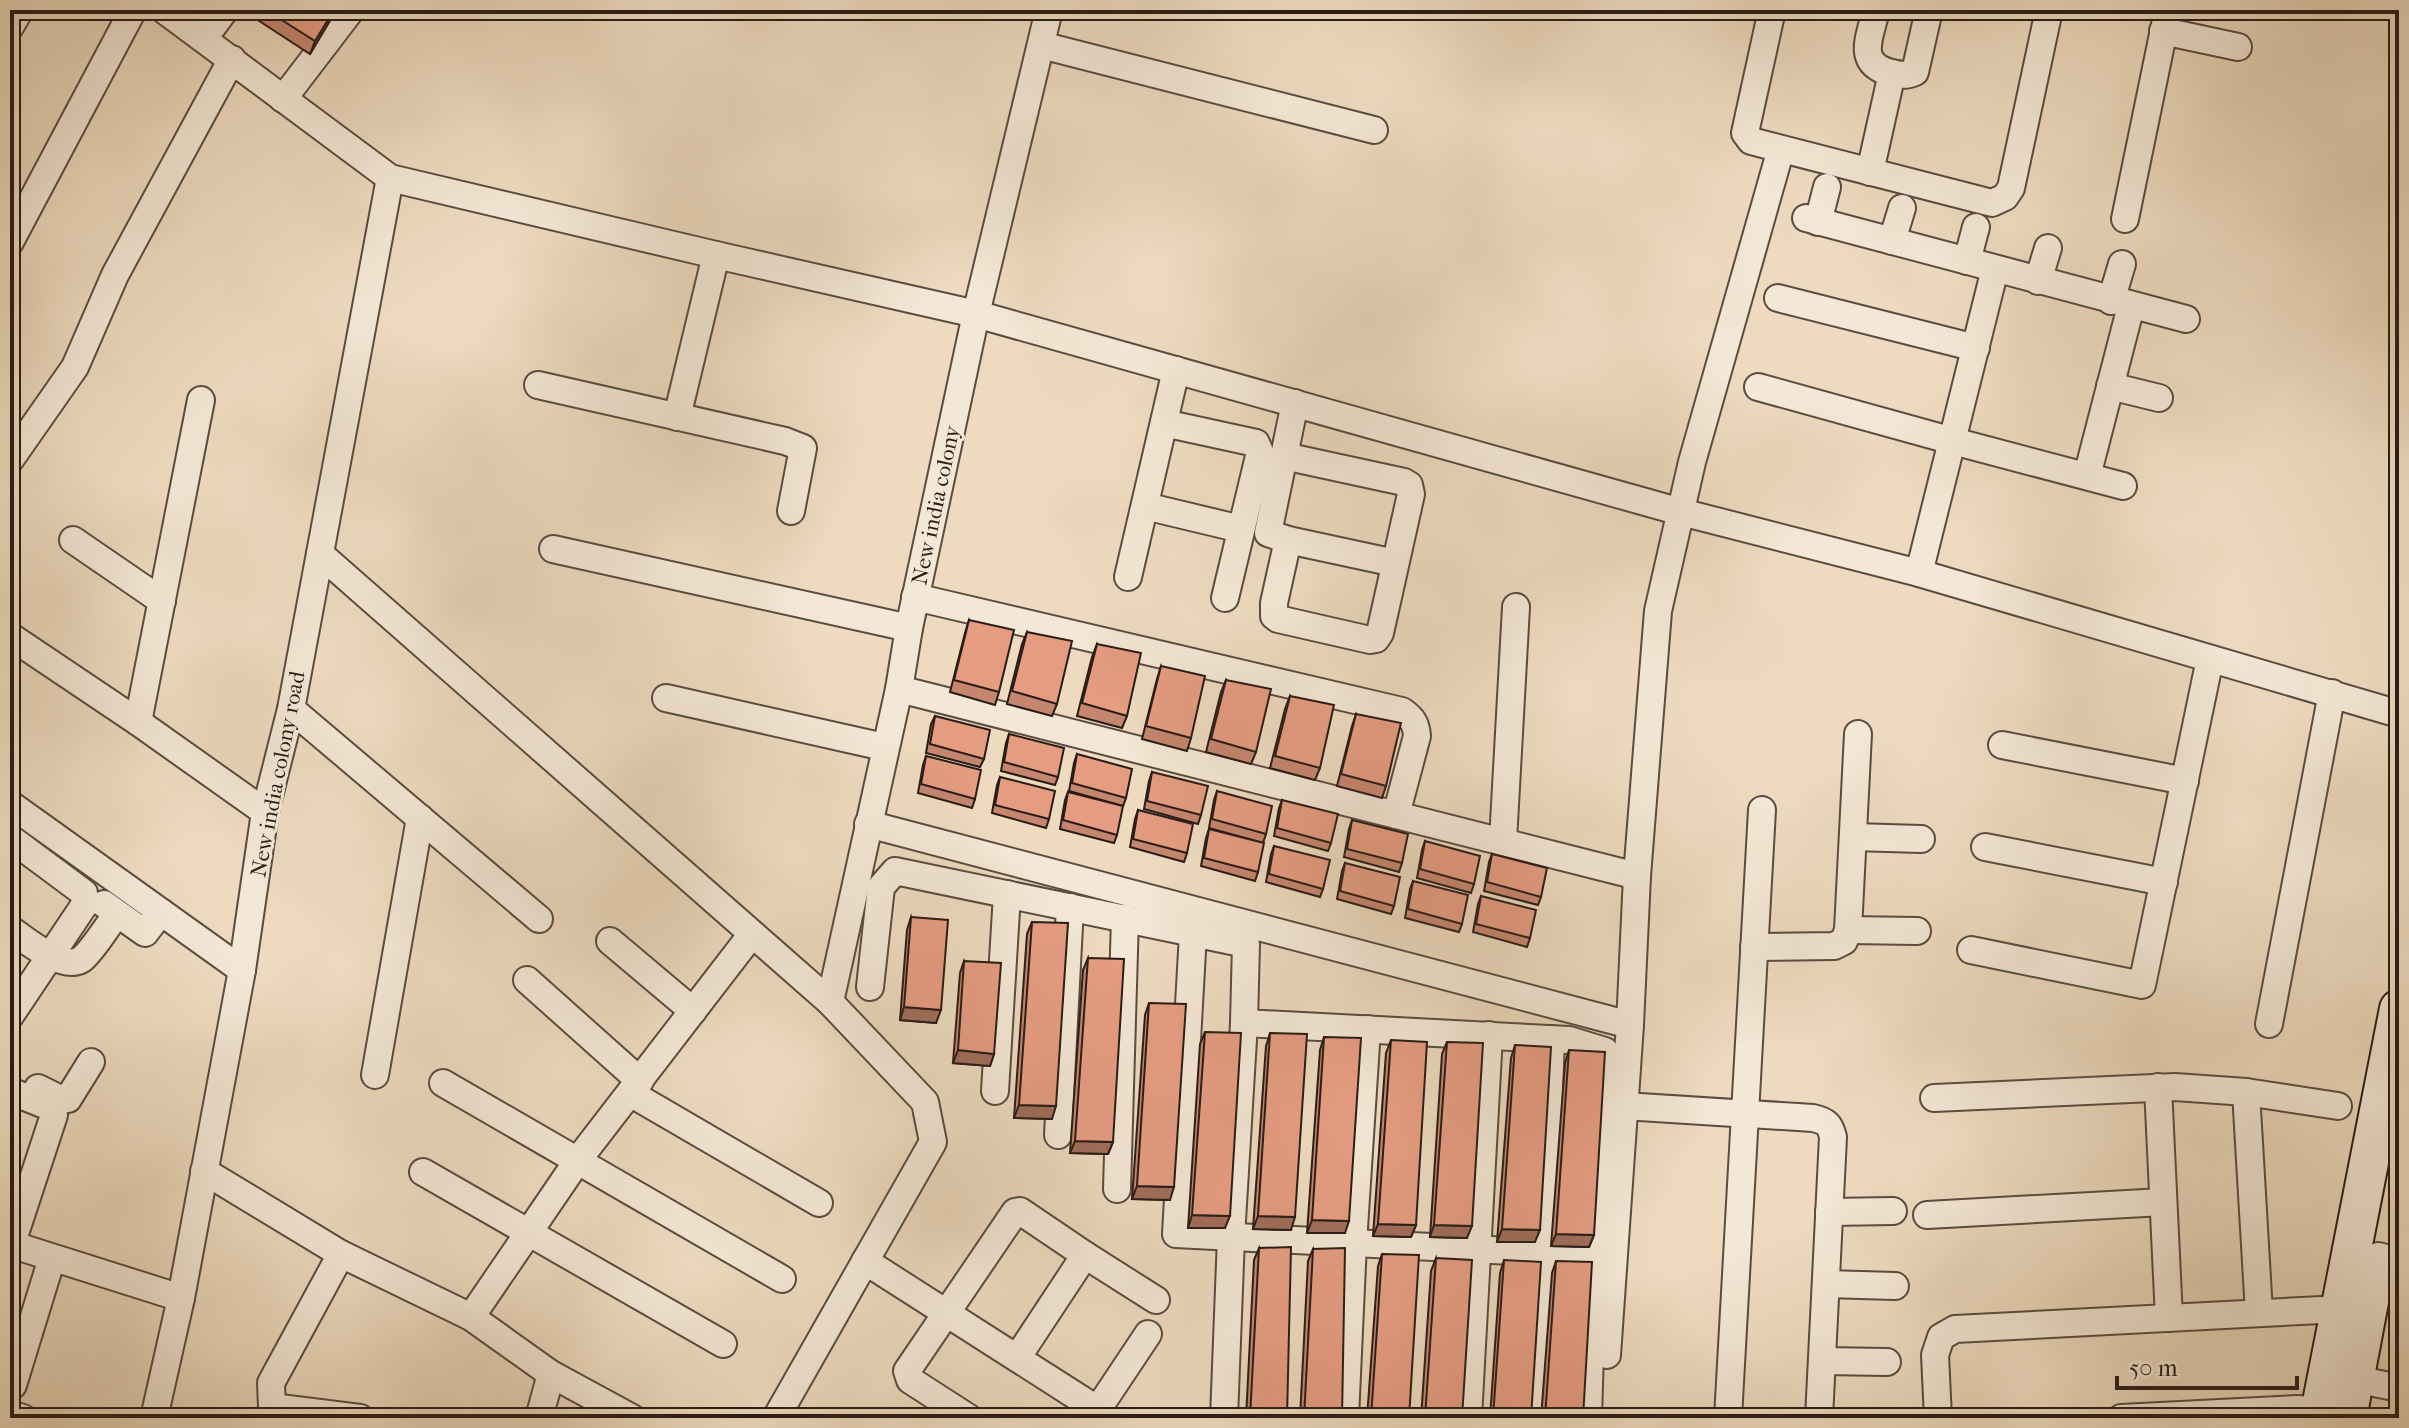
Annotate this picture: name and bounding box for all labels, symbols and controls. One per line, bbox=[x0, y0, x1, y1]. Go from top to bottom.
street label: New india colony bbox=[906, 422, 966, 587]
street label: New india colony road bbox=[245, 668, 311, 879]
scale bar bbox=[2117, 1340, 2297, 1390]
text: 50 m bbox=[2129, 1354, 2178, 1382]

